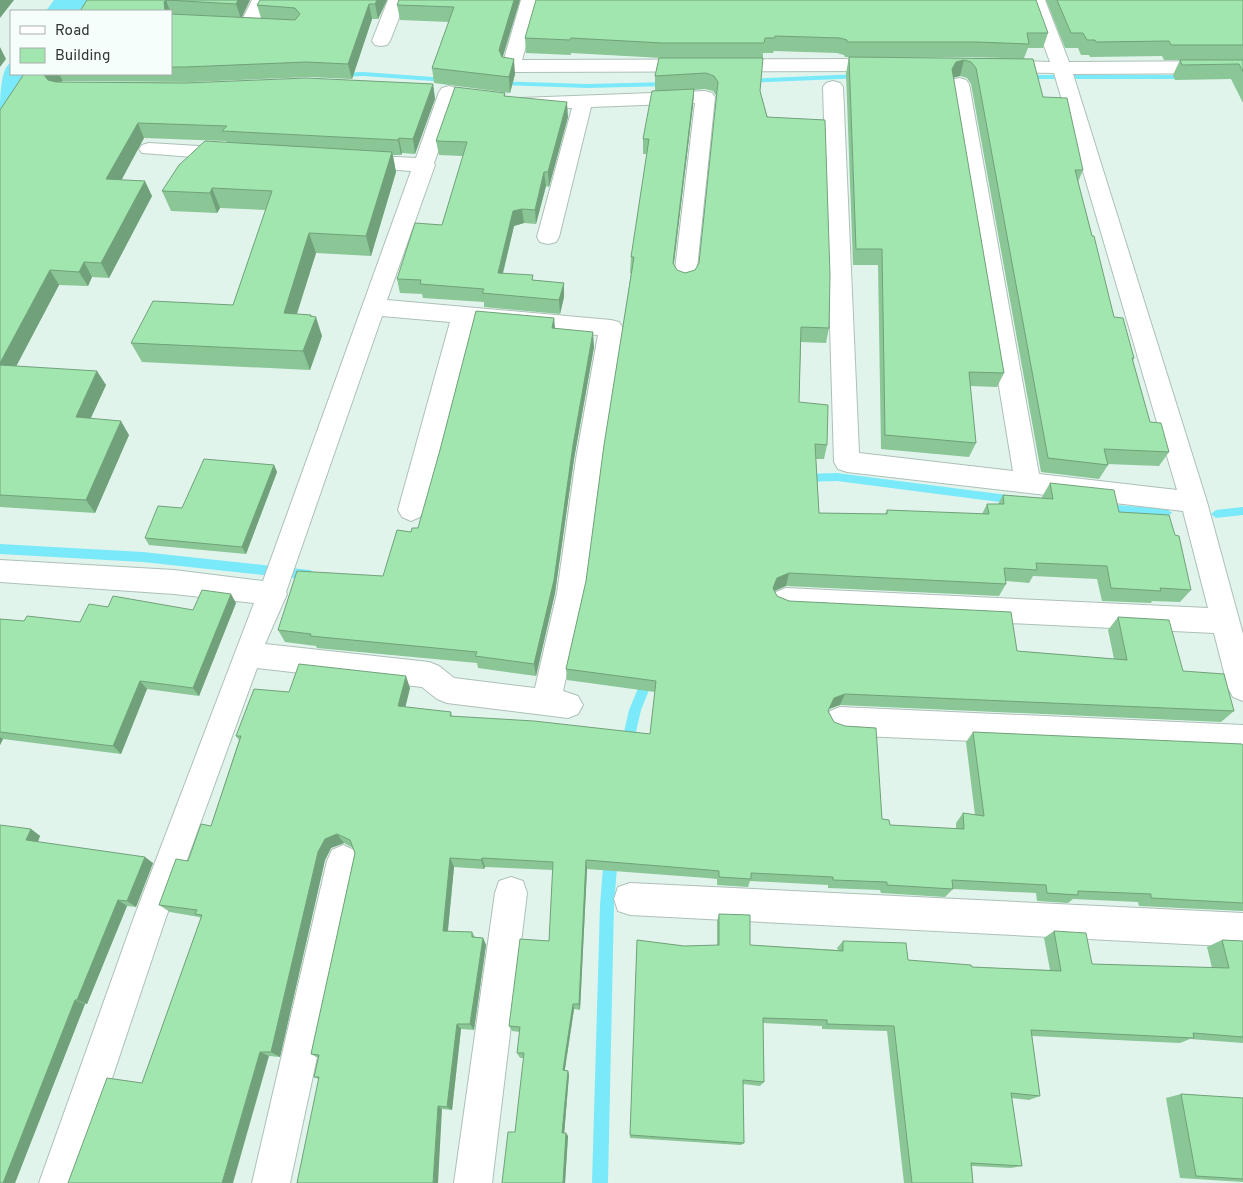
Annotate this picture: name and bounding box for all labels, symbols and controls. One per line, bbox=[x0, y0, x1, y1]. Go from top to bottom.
legend bbox=[10, 10, 172, 75]
text: Road bbox=[55, 22, 90, 41]
text: Building bbox=[55, 47, 110, 66]

